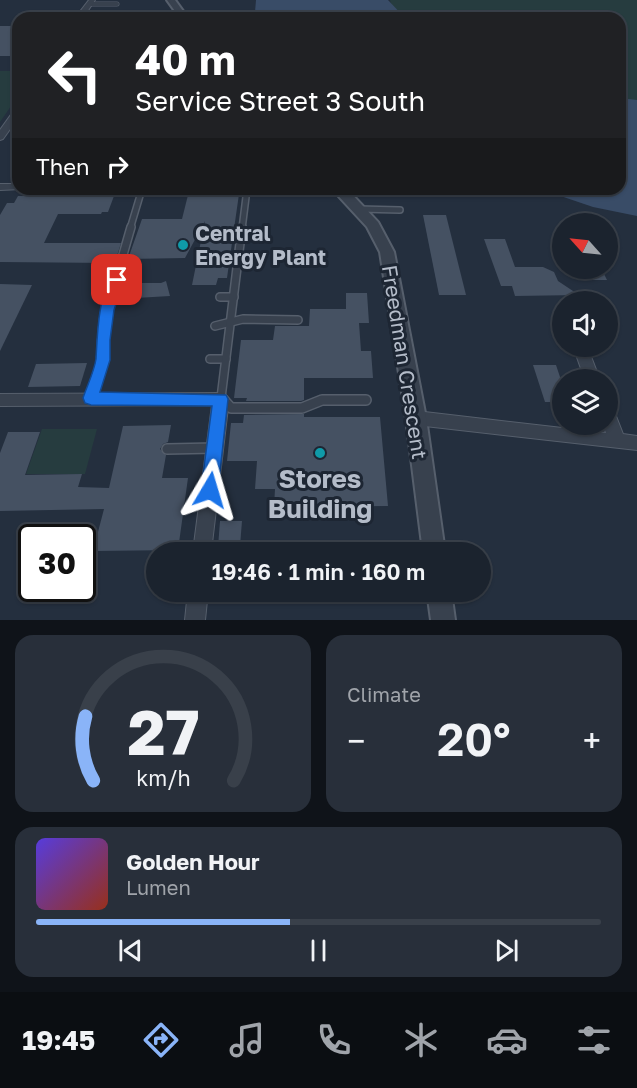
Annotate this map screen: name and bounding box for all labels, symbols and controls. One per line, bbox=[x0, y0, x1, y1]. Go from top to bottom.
text: 40 m bbox=[135, 34, 236, 84]
icon: left bbox=[36, 36, 114, 114]
text: Service Street 3 South bbox=[135, 85, 425, 117]
icon: right bbox=[101, 150, 134, 183]
text: Then bbox=[36, 153, 89, 180]
north arrow bbox=[552, 213, 618, 279]
map controls bbox=[552, 213, 618, 435]
place label: Central Energy Plant bbox=[195, 220, 326, 270]
marker: Central Energy Plant bbox=[176, 238, 190, 252]
pin bbox=[91, 254, 142, 305]
icon: arrive bbox=[100, 263, 133, 296]
street label: Freedman Crescent bbox=[377, 263, 433, 461]
button: sound bbox=[552, 291, 618, 357]
button: layers bbox=[552, 369, 618, 435]
marker: Stores Building bbox=[313, 446, 327, 460]
position arrow bbox=[178, 458, 242, 522]
place label: Stores Building bbox=[268, 463, 372, 524]
speed limit sign: 30 bbox=[18, 524, 96, 602]
text: 19:46 · 1 min · 160 m bbox=[212, 558, 425, 585]
text: Climate bbox=[347, 682, 421, 706]
text: 27 bbox=[127, 694, 199, 769]
text: 20° bbox=[437, 712, 511, 766]
text: − bbox=[347, 721, 365, 760]
text: + bbox=[583, 721, 601, 760]
text: km/h bbox=[136, 765, 190, 791]
text: Golden Hour bbox=[126, 848, 260, 875]
text: Lumen bbox=[126, 875, 191, 899]
icon: previous bbox=[114, 934, 147, 967]
icon: pause bbox=[302, 934, 335, 967]
icon: next bbox=[490, 934, 523, 967]
icon: directions bbox=[140, 1019, 182, 1061]
icon: music bbox=[226, 1019, 268, 1061]
icon: phone bbox=[313, 1019, 355, 1061]
icon: climate bbox=[400, 1019, 442, 1061]
icon: car bbox=[486, 1019, 528, 1061]
icon: filters bbox=[573, 1019, 615, 1061]
text: 19:45 bbox=[22, 1024, 95, 1056]

